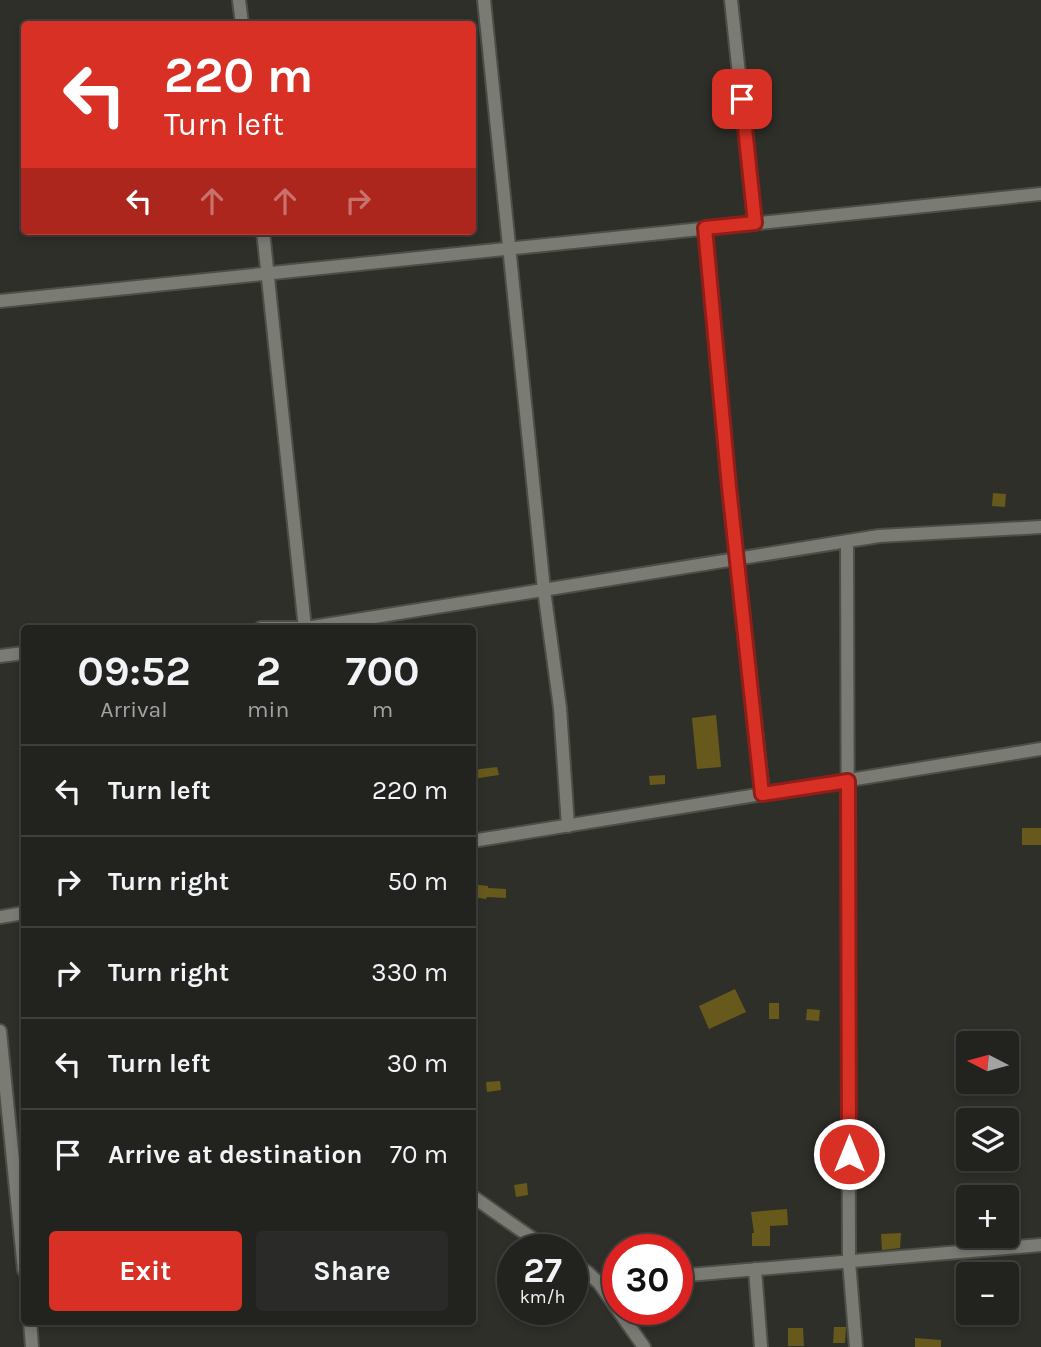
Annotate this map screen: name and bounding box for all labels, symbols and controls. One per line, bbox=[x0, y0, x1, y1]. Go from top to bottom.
text: 220 m bbox=[164, 47, 313, 104]
icon: left bbox=[49, 49, 140, 140]
pin bbox=[712, 69, 772, 129]
icon: arrive bbox=[723, 80, 761, 118]
text: Turn left bbox=[164, 106, 284, 143]
icon: left bbox=[120, 182, 158, 220]
icon: ahead bbox=[193, 182, 231, 220]
icon: ahead bbox=[266, 182, 304, 220]
icon: right bbox=[339, 182, 377, 220]
text: 09:52 bbox=[77, 646, 191, 696]
text: 2 bbox=[255, 646, 281, 696]
text: 700 bbox=[346, 646, 420, 696]
text: Arrival bbox=[100, 696, 168, 723]
text: min bbox=[247, 696, 289, 723]
text: m bbox=[372, 696, 393, 723]
icon: left bbox=[49, 772, 87, 810]
text: Turn left bbox=[108, 775, 210, 806]
text: 220 m bbox=[372, 775, 448, 806]
icon: right bbox=[49, 863, 87, 901]
text: Turn right bbox=[108, 866, 229, 897]
text: 50 m bbox=[387, 866, 448, 897]
icon: right bbox=[49, 954, 87, 992]
text: Turn right bbox=[108, 957, 229, 988]
text: 330 m bbox=[371, 957, 448, 988]
north arrow bbox=[956, 1031, 1018, 1094]
map controls bbox=[956, 1031, 1019, 1325]
icon: left bbox=[49, 1045, 87, 1083]
text: Turn left bbox=[108, 1048, 210, 1079]
text: 30 m bbox=[387, 1048, 448, 1079]
button: layers bbox=[956, 1108, 1019, 1171]
position arrow bbox=[812, 1117, 886, 1191]
icon: arrive bbox=[49, 1136, 87, 1174]
text: Arrive at destination bbox=[108, 1139, 362, 1170]
text: 70 m bbox=[390, 1139, 448, 1170]
button: + bbox=[956, 1185, 1019, 1248]
button: Exit bbox=[49, 1231, 242, 1311]
button: Share bbox=[256, 1231, 448, 1311]
speed limit sign: 30 bbox=[602, 1234, 693, 1325]
text: 27 bbox=[523, 1250, 562, 1291]
button: − bbox=[956, 1262, 1019, 1325]
text: km/h bbox=[520, 1286, 565, 1308]

